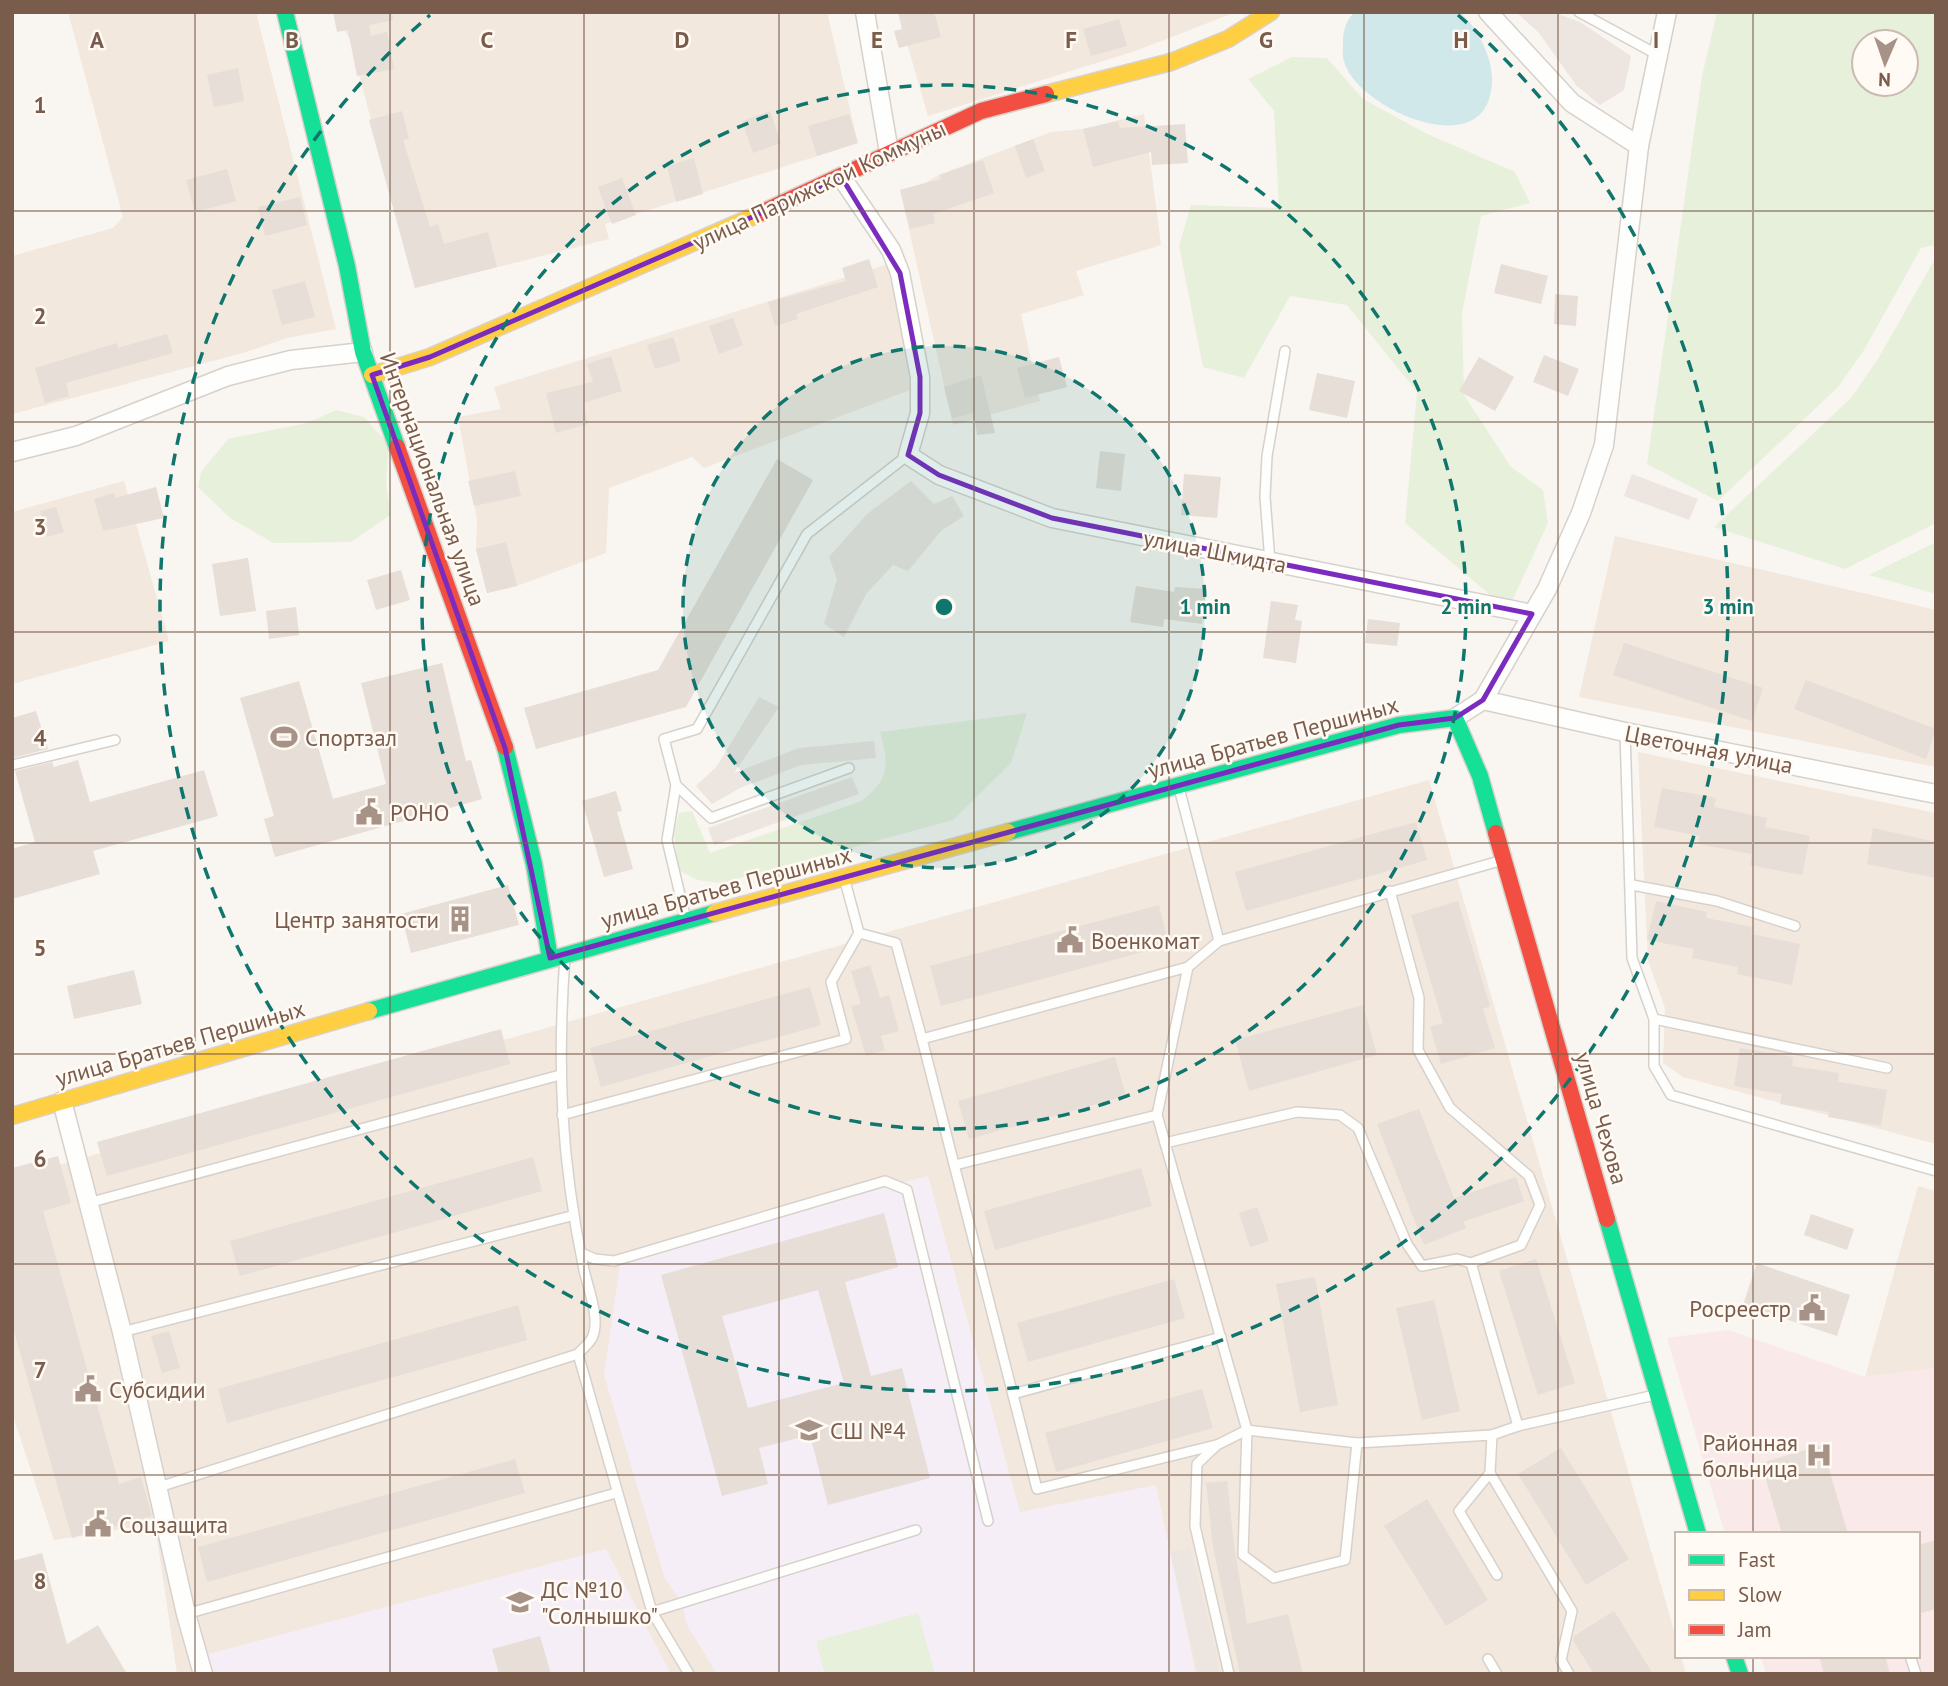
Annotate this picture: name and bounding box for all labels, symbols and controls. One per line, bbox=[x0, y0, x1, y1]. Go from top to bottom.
text: A bbox=[90, 25, 104, 54]
text: B bbox=[285, 25, 299, 54]
text: C bbox=[481, 25, 494, 54]
text: D bbox=[675, 25, 689, 54]
text: E bbox=[871, 25, 883, 54]
text: F bbox=[1065, 25, 1077, 54]
text: G bbox=[1259, 25, 1273, 54]
text: H bbox=[1454, 25, 1468, 54]
text: I bbox=[1653, 25, 1659, 54]
north arrow bbox=[1850, 28, 1920, 98]
text: N bbox=[1878, 68, 1891, 92]
text: 1 bbox=[33, 90, 47, 119]
street label: улица Парижской Коммуны bbox=[688, 113, 950, 257]
text: 2 bbox=[33, 301, 47, 330]
street label: Интернациональная улица bbox=[374, 348, 492, 610]
text: 3 bbox=[33, 512, 47, 541]
street label: улица Шмидта bbox=[1141, 523, 1289, 579]
text: 1 min bbox=[1179, 593, 1231, 620]
text: 2 min bbox=[1440, 593, 1492, 620]
text: 3 min bbox=[1702, 593, 1754, 620]
centre of rings bbox=[932, 595, 956, 619]
street label: улица Братьев Першиных bbox=[1145, 690, 1402, 784]
street label: Цветочная улица bbox=[1622, 718, 1796, 780]
sports icon: Спортзал bbox=[269, 722, 299, 752]
text: 4 bbox=[33, 723, 47, 752]
place label: Спортзал bbox=[305, 723, 397, 752]
public building icon: РОНО bbox=[354, 797, 384, 827]
place label: РОНО bbox=[390, 798, 449, 827]
street label: улица Братьев Першиных bbox=[598, 840, 855, 934]
building icon: Центр занятости bbox=[445, 904, 475, 934]
place label: Центр занятости bbox=[274, 905, 439, 934]
public building icon: Военкомат bbox=[1055, 925, 1085, 955]
place label: Военкомат bbox=[1091, 926, 1200, 955]
text: 5 bbox=[33, 933, 47, 962]
street label: улица Братьев Першиных bbox=[52, 993, 308, 1093]
street label: улица Чехова bbox=[1569, 1048, 1635, 1188]
text: 6 bbox=[33, 1144, 47, 1173]
public building icon: Росреестр bbox=[1797, 1293, 1827, 1323]
place label: Росреестр bbox=[1689, 1294, 1791, 1323]
text: 7 bbox=[33, 1355, 47, 1384]
public building icon: Субсидии bbox=[73, 1374, 103, 1404]
place label: Субсидии bbox=[109, 1375, 206, 1404]
school or university icon: СШ №4 bbox=[794, 1415, 824, 1445]
place label: СШ №4 bbox=[830, 1416, 906, 1445]
place label: Районная больница bbox=[1702, 1428, 1798, 1483]
hospital icon: Районная больница bbox=[1804, 1440, 1834, 1470]
public building icon: Соцзащита bbox=[83, 1509, 113, 1539]
place label: Соцзащита bbox=[119, 1510, 228, 1539]
legend bbox=[1675, 1532, 1920, 1658]
text: Fast bbox=[1738, 1546, 1775, 1573]
text: 8 bbox=[33, 1566, 47, 1595]
place label: ДС №10 "Солнышко" bbox=[541, 1575, 658, 1630]
text: Slow bbox=[1738, 1581, 1782, 1608]
school or university icon: ДС №10 "Солнышко" bbox=[505, 1587, 535, 1617]
text: Jam bbox=[1737, 1616, 1772, 1643]

